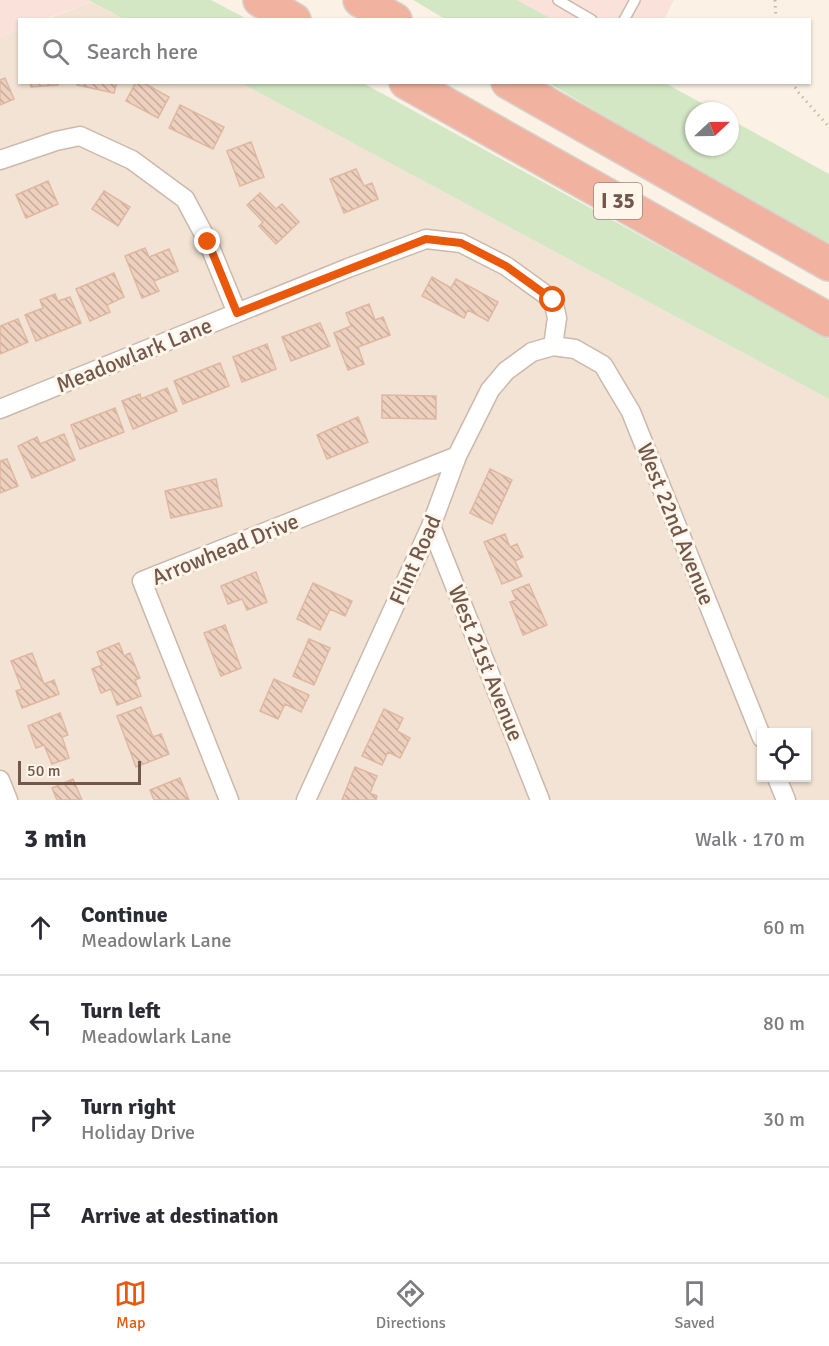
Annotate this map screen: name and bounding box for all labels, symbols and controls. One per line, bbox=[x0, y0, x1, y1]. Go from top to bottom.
search box bbox=[18, 18, 811, 84]
icon: search bbox=[39, 35, 72, 68]
text: Search here bbox=[87, 38, 198, 65]
north arrow bbox=[685, 102, 739, 156]
road number: I 35 bbox=[594, 183, 642, 219]
route end bbox=[194, 228, 220, 254]
route start bbox=[539, 286, 565, 312]
street label: Meadowlark Lane bbox=[52, 311, 216, 399]
street label: West 22nd Avenue bbox=[631, 439, 721, 609]
street label: Arrowhead Drive bbox=[148, 507, 302, 591]
street label: Flint Road bbox=[383, 511, 447, 609]
street label: West 21st Avenue bbox=[442, 581, 530, 745]
map controls bbox=[757, 728, 811, 782]
button: locate bbox=[757, 728, 811, 782]
scale bar bbox=[18, 758, 141, 786]
text: 50 m bbox=[27, 761, 61, 781]
text: 3 min bbox=[24, 823, 87, 855]
text: Walk · 170 m bbox=[695, 827, 805, 852]
text: Continue bbox=[81, 901, 168, 928]
icon: ahead bbox=[24, 911, 57, 944]
text: 60 m bbox=[763, 915, 805, 940]
text: Meadowlark Lane bbox=[81, 928, 232, 953]
text: Turn left bbox=[81, 997, 161, 1024]
icon: left bbox=[24, 1007, 57, 1040]
text: 80 m bbox=[763, 1011, 805, 1036]
text: Meadowlark Lane bbox=[81, 1024, 232, 1049]
text: Turn right bbox=[81, 1093, 176, 1120]
icon: right bbox=[24, 1103, 57, 1136]
text: 30 m bbox=[763, 1107, 805, 1132]
text: Holiday Drive bbox=[81, 1120, 195, 1145]
icon: arrive bbox=[24, 1199, 57, 1232]
text: Arrive at destination bbox=[81, 1202, 278, 1229]
tab: Map bbox=[114, 1277, 147, 1333]
tab: Directions bbox=[376, 1277, 446, 1333]
tab: Saved bbox=[674, 1277, 715, 1333]

